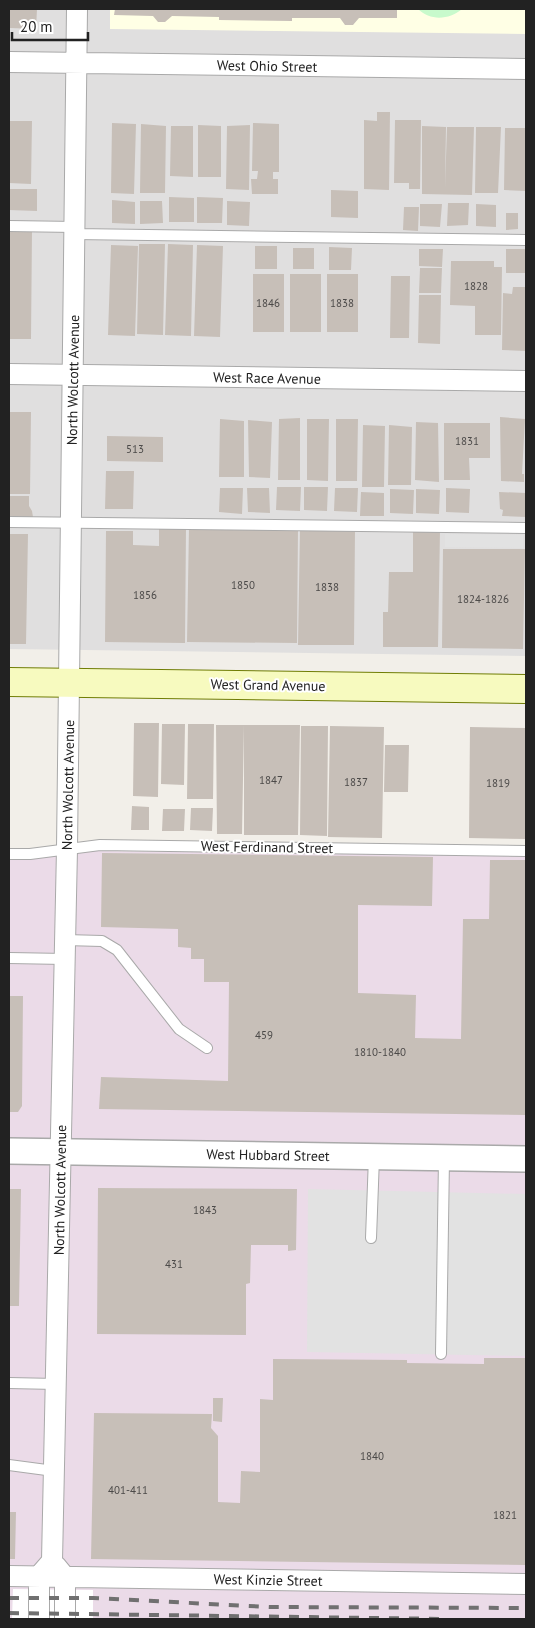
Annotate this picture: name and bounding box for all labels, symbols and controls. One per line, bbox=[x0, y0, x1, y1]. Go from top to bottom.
scale bar bbox=[12, 10, 89, 42]
text: 20 m bbox=[20, 17, 53, 36]
street label: West Ohio Street bbox=[217, 56, 318, 76]
house number: 1828 bbox=[464, 279, 488, 293]
house number: 1846 bbox=[256, 296, 280, 310]
house number: 1838 bbox=[330, 296, 354, 310]
street label: North Wolcott Avenue bbox=[63, 315, 83, 445]
street label: West Race Avenue bbox=[213, 368, 321, 388]
house number: 1831 bbox=[455, 434, 479, 448]
house number: 513 bbox=[126, 442, 144, 456]
house number: 1850 bbox=[231, 578, 255, 592]
house number: 1838 bbox=[315, 580, 339, 594]
house number: 1856 bbox=[133, 588, 157, 602]
house number: 1824-1826 bbox=[457, 592, 509, 606]
street label: West Grand Avenue bbox=[210, 675, 326, 695]
street label: North Wolcott Avenue bbox=[58, 720, 78, 850]
house number: 1847 bbox=[259, 773, 283, 787]
house number: 1837 bbox=[344, 775, 368, 789]
house number: 1819 bbox=[486, 776, 510, 790]
street label: West Ferdinand Street bbox=[201, 837, 333, 857]
house number: 459 bbox=[255, 1028, 273, 1042]
house number: 1810-1840 bbox=[354, 1045, 406, 1059]
street label: North Wolcott Avenue bbox=[50, 1125, 70, 1255]
street label: West Hubbard Street bbox=[206, 1145, 330, 1165]
house number: 1843 bbox=[193, 1203, 217, 1217]
house number: 431 bbox=[165, 1257, 183, 1271]
house number: 1840 bbox=[360, 1449, 384, 1463]
house number: 401-411 bbox=[108, 1483, 148, 1497]
house number: 1821 bbox=[493, 1508, 517, 1522]
street label: West Kinzie Street bbox=[213, 1570, 323, 1590]

